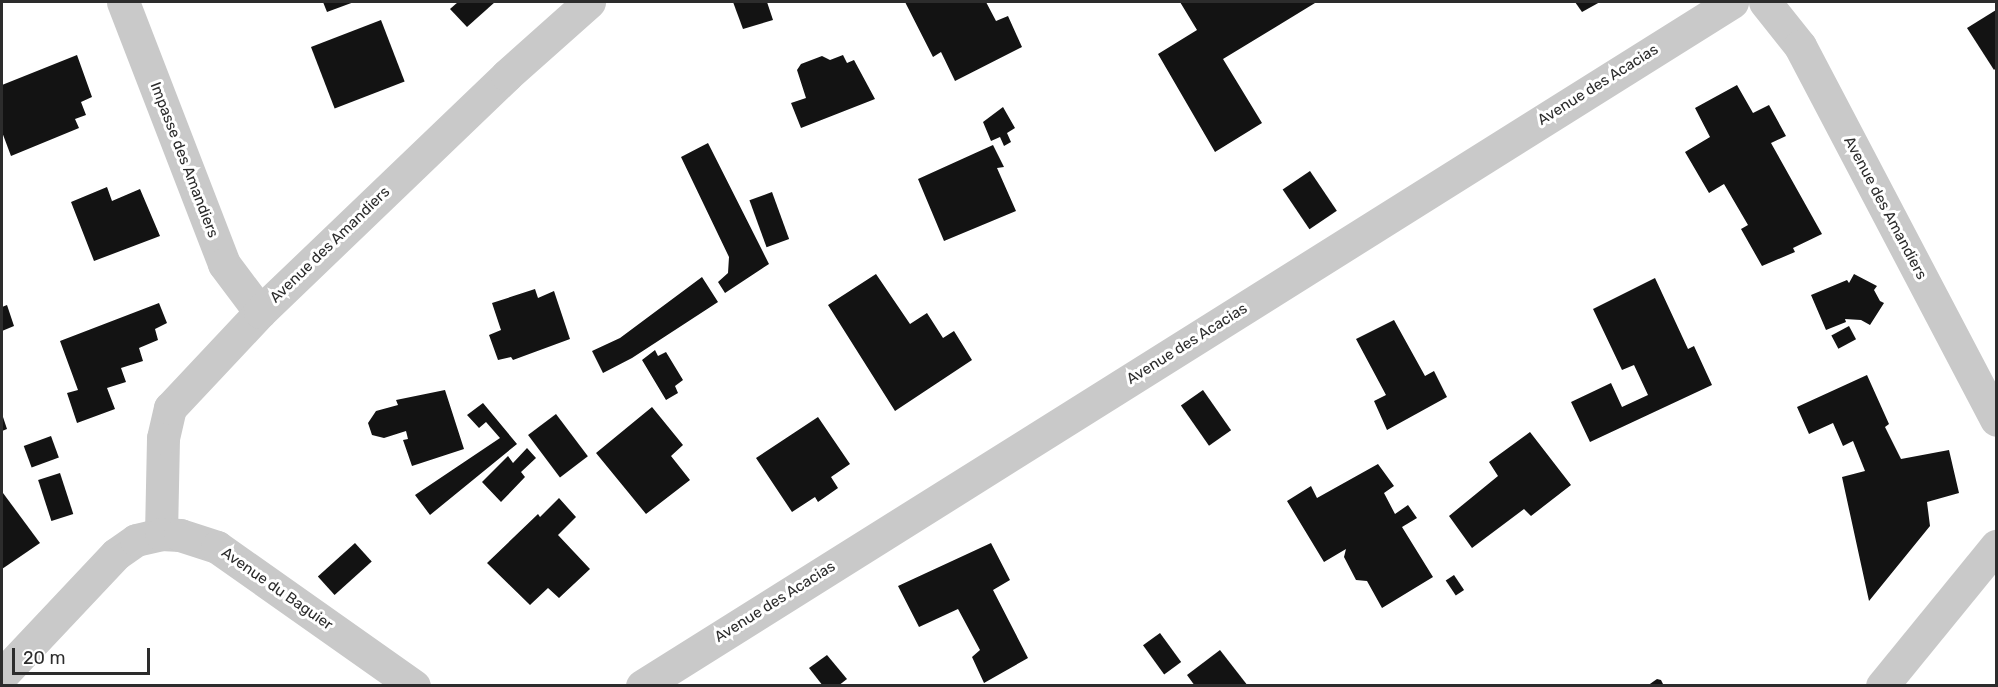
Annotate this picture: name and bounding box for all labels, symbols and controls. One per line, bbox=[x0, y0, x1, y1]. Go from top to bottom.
street label: Avenue des Acacias bbox=[1534, 40, 1662, 130]
street label: Impasse des Amandiers bbox=[146, 79, 222, 241]
street label: Avenue des Amandiers bbox=[1840, 133, 1930, 283]
street label: Avenue des Amandiers bbox=[266, 183, 394, 307]
street label: Avenue des Acacias bbox=[1123, 299, 1251, 389]
street label: Avenue du Baguier bbox=[218, 544, 336, 634]
street label: Avenue des Acacias bbox=[711, 557, 839, 647]
scale bar bbox=[15, 636, 153, 674]
text: 20 m bbox=[23, 647, 65, 669]

